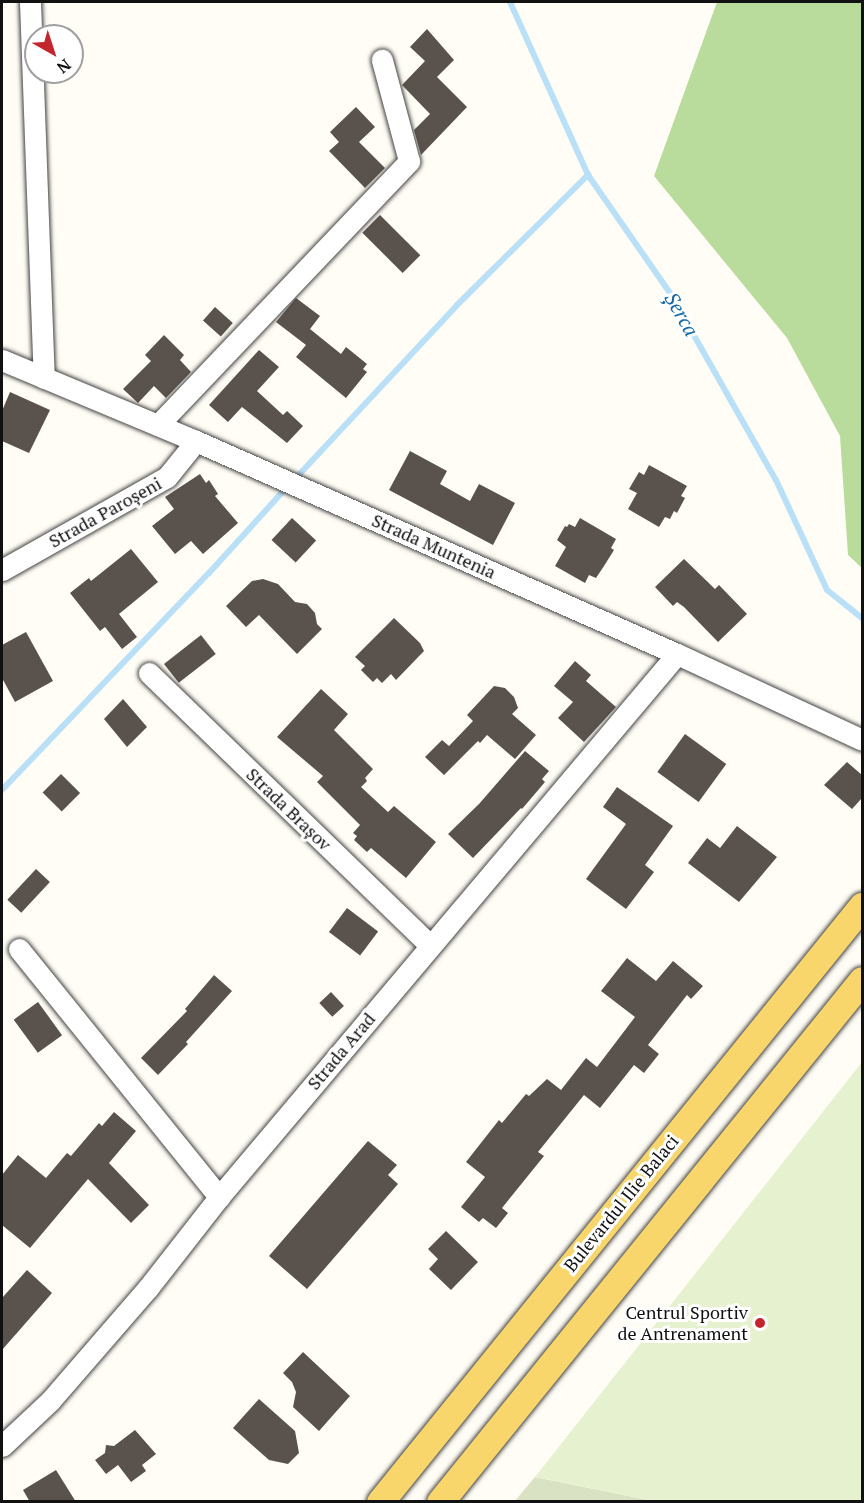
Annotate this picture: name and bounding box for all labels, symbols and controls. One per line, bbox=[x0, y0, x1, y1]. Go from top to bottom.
north arrow bbox=[24, 24, 84, 84]
text: N bbox=[52, 54, 76, 79]
water label: Șerca bbox=[660, 288, 704, 340]
street label: Strada Paroșeni bbox=[45, 472, 165, 552]
street label: Strada Muntenia bbox=[369, 509, 499, 583]
street label: Strada Brașov bbox=[242, 763, 336, 855]
street label: Strada Arad bbox=[302, 1008, 380, 1094]
street label: Bulevardul Ilie Balaci bbox=[559, 1130, 683, 1276]
place label: Centrul Sportiv de Antrenament bbox=[617, 1302, 748, 1344]
marker: Centrul Sportiv de Antrenament bbox=[753, 1316, 767, 1330]

